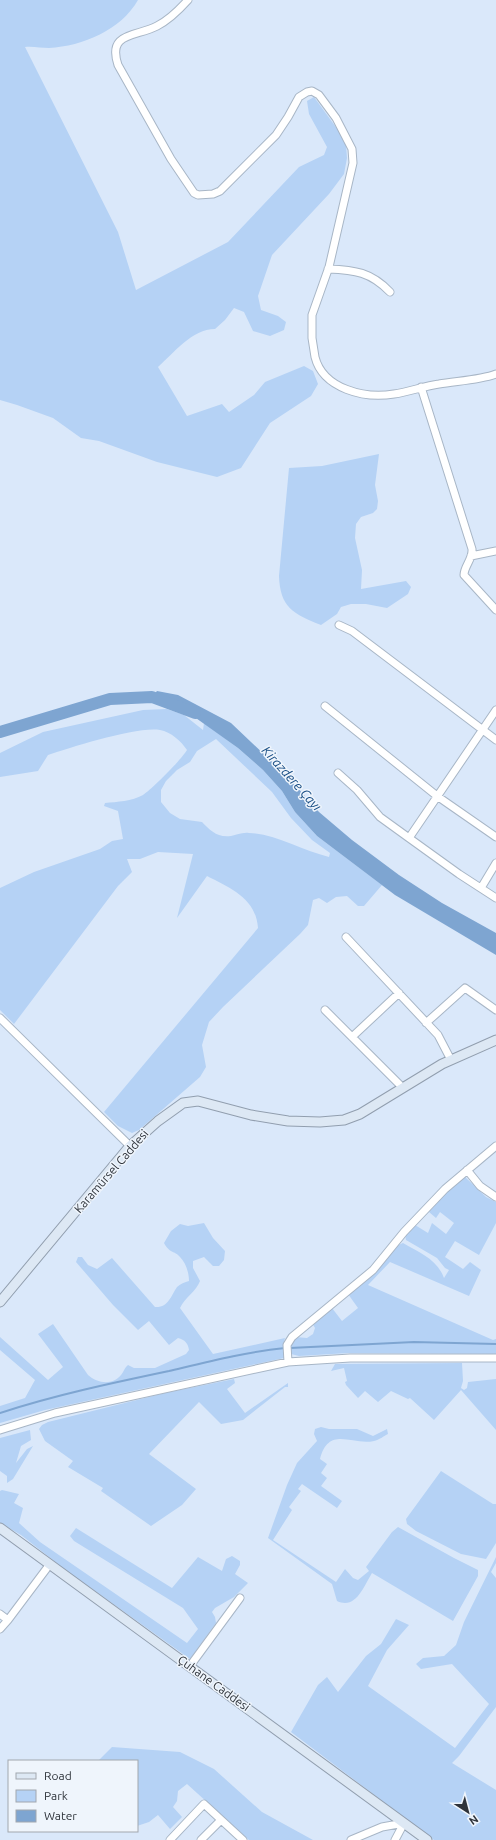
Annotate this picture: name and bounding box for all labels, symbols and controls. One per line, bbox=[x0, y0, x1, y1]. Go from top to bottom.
water label: Kirazdere Çayı bbox=[260, 743, 324, 813]
street label: Karamürsel Caddesi bbox=[71, 1127, 151, 1215]
street label: Çuhane Caddesi bbox=[176, 1653, 253, 1713]
legend bbox=[8, 1760, 138, 1832]
text: Road bbox=[44, 1769, 72, 1782]
text: Park bbox=[44, 1789, 68, 1802]
north arrow bbox=[448, 1792, 488, 1832]
text: Water bbox=[44, 1809, 77, 1822]
text: N bbox=[467, 1813, 481, 1827]

